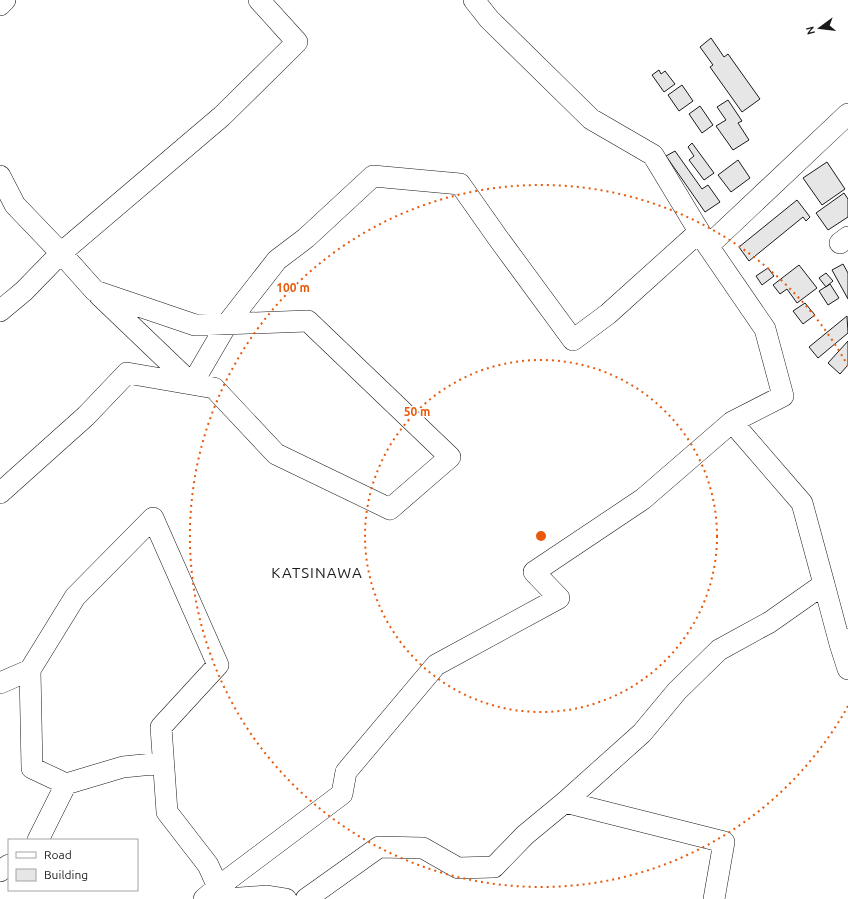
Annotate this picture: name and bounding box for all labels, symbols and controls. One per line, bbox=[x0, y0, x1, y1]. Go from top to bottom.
north arrow bbox=[800, 8, 840, 48]
text: N bbox=[803, 25, 817, 36]
text: 100 m bbox=[276, 281, 310, 294]
text: 50 m bbox=[404, 405, 430, 418]
centre of rings bbox=[534, 529, 548, 543]
district label: KATSINAWA bbox=[271, 564, 363, 581]
legend bbox=[8, 839, 138, 891]
text: Road bbox=[44, 848, 72, 861]
text: Building bbox=[44, 868, 88, 881]

